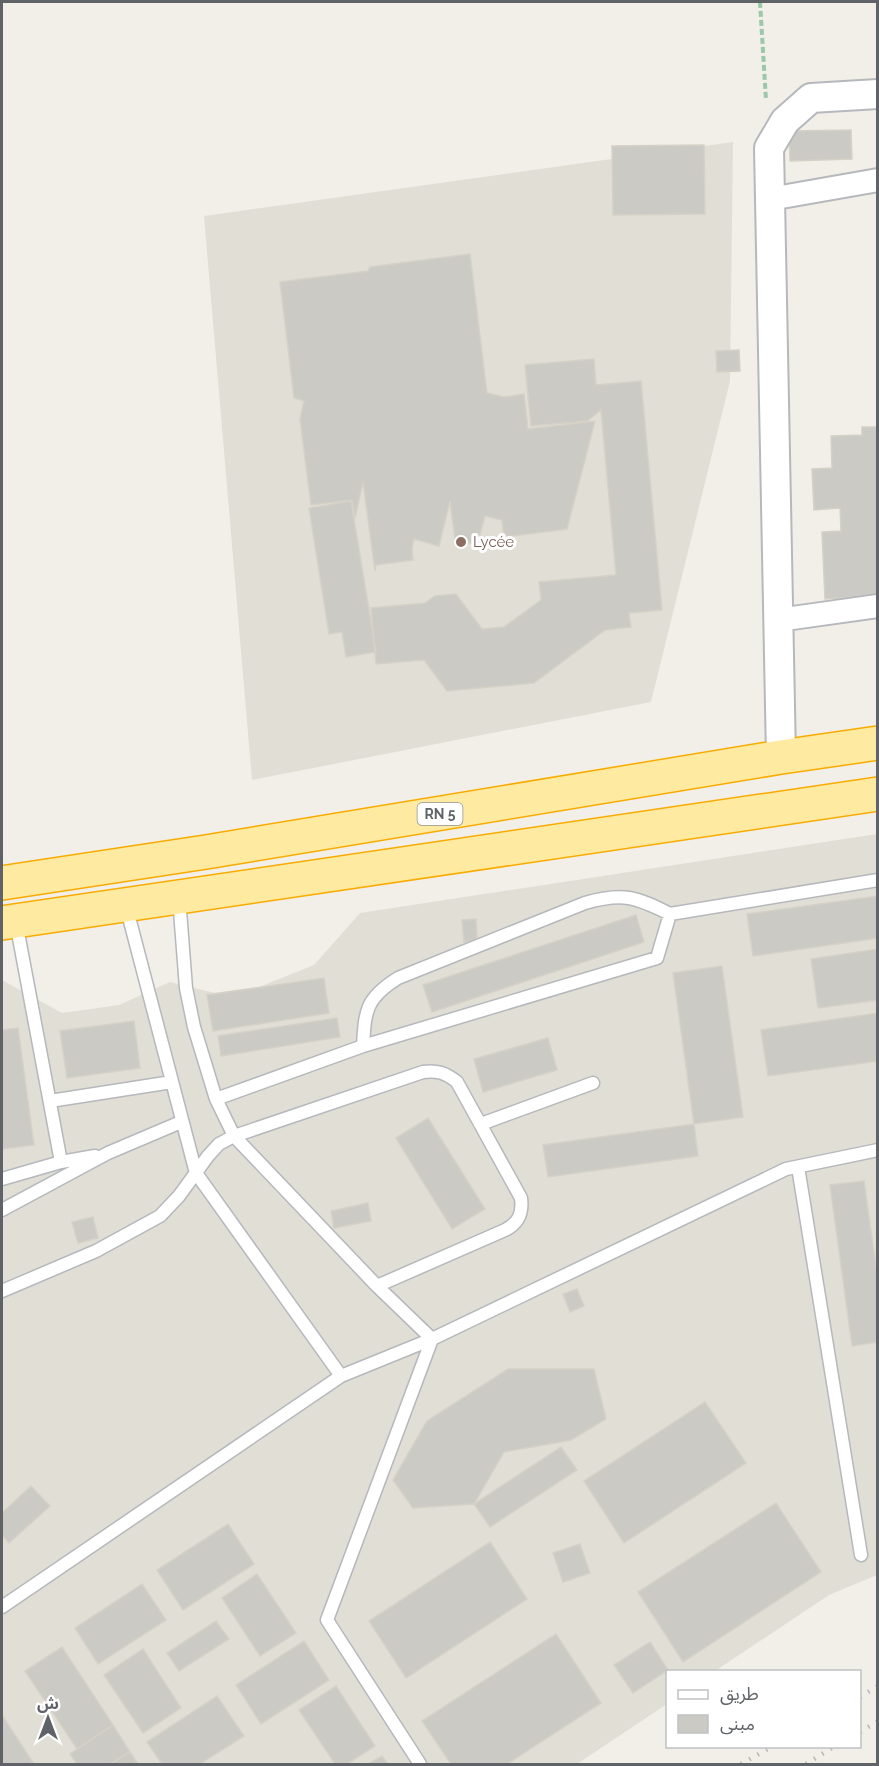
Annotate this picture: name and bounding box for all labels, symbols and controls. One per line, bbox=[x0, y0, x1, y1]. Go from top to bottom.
place label: Lycée bbox=[473, 533, 514, 551]
marker: Lycée bbox=[454, 535, 468, 549]
road number: RN 5 bbox=[418, 803, 462, 825]
legend bbox=[666, 1670, 861, 1748]
text: طريق bbox=[720, 1683, 759, 1705]
north arrow bbox=[18, 1688, 78, 1748]
text: ش bbox=[37, 1694, 59, 1713]
text: مبنى bbox=[720, 1713, 755, 1735]

